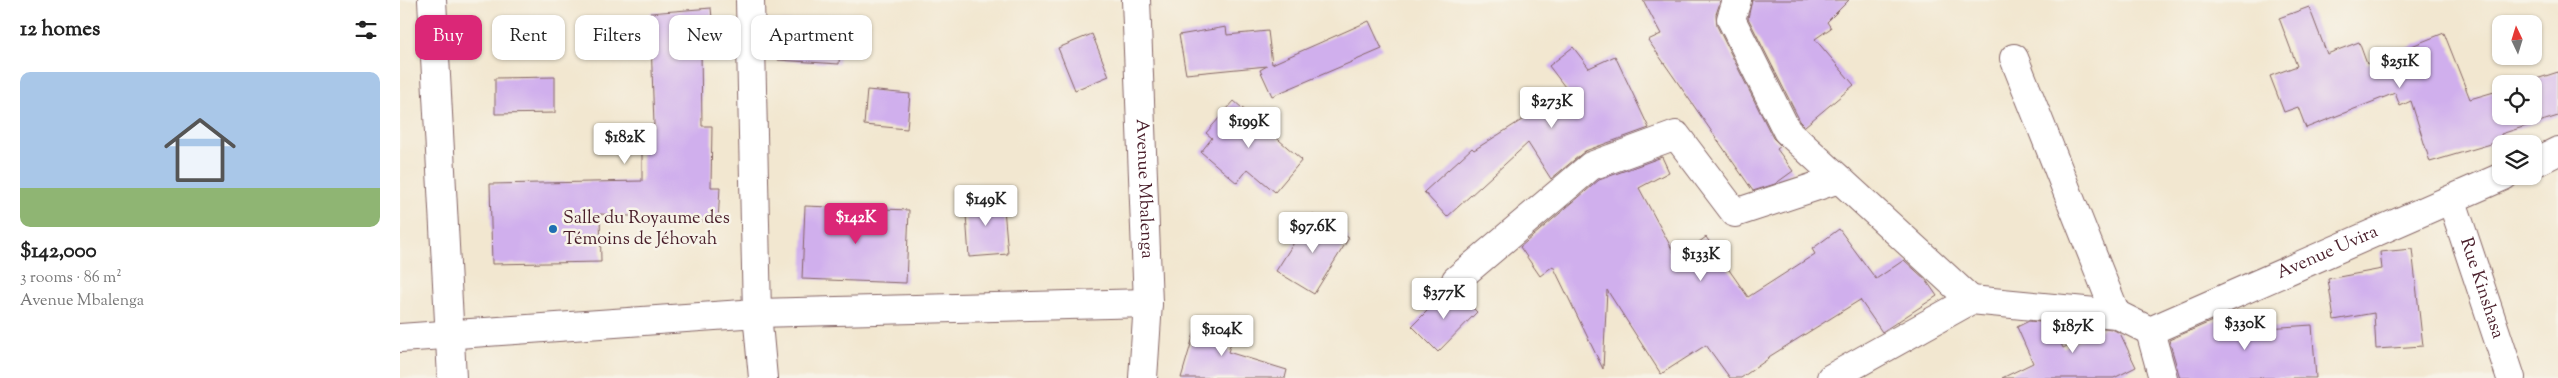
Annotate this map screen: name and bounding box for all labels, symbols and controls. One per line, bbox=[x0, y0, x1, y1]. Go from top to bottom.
text: 12 homes bbox=[20, 15, 100, 45]
chip: Buy bbox=[415, 15, 482, 60]
chip: Rent bbox=[492, 15, 565, 60]
chip: Filters bbox=[575, 15, 659, 60]
chip: New bbox=[669, 15, 741, 60]
chip: Apartment bbox=[751, 15, 872, 60]
north arrow bbox=[2492, 15, 2542, 65]
map controls bbox=[2492, 15, 2542, 185]
icon: filters bbox=[352, 16, 380, 44]
pin: $251K bbox=[2365, 46, 2435, 89]
text: $251K bbox=[2381, 51, 2419, 74]
button: locate bbox=[2492, 75, 2542, 125]
pin: $273K bbox=[1517, 86, 1587, 129]
text: $273K bbox=[1531, 91, 1573, 114]
icon: home bbox=[155, 105, 245, 195]
pin: $199K bbox=[1214, 106, 1284, 149]
text: $199K bbox=[1229, 111, 1269, 134]
street label: Avenue Mbalenga bbox=[1128, 118, 1159, 259]
pin: $182K bbox=[590, 122, 660, 165]
text: $182K bbox=[605, 127, 645, 150]
button: layers bbox=[2492, 135, 2542, 185]
pin: $149K bbox=[951, 184, 1021, 227]
text: $149K bbox=[965, 189, 1007, 212]
pin: $142K bbox=[821, 202, 891, 245]
place label: Salle du Royaume des Témoins de Jéhovah bbox=[563, 206, 730, 253]
text: $142K bbox=[835, 207, 877, 230]
pin: $97.6K bbox=[1272, 212, 1354, 254]
text: $97.6K bbox=[1290, 216, 1336, 239]
street label: Avenue Uvira bbox=[2273, 220, 2383, 287]
marker: Salle du Royaume des Témoins de Jéhovah bbox=[547, 223, 559, 235]
street label: Rue Kinshasa bbox=[2452, 234, 2510, 342]
text: $142,000 bbox=[20, 237, 97, 267]
pin: $133K bbox=[1666, 240, 1736, 282]
text: $133K bbox=[1682, 244, 1720, 267]
text: 3 rooms · 86 m² bbox=[20, 267, 122, 290]
pin: $377K bbox=[1409, 278, 1479, 320]
text: $377K bbox=[1423, 282, 1465, 305]
text: Avenue Mbalenga bbox=[20, 290, 144, 313]
pin: $330K bbox=[2210, 308, 2280, 351]
pin: $187K bbox=[2038, 312, 2108, 354]
text: $330K bbox=[2224, 313, 2266, 336]
pin: $104K bbox=[1187, 314, 1257, 357]
text: $187K bbox=[2052, 316, 2094, 339]
text: $104K bbox=[1201, 319, 1243, 342]

